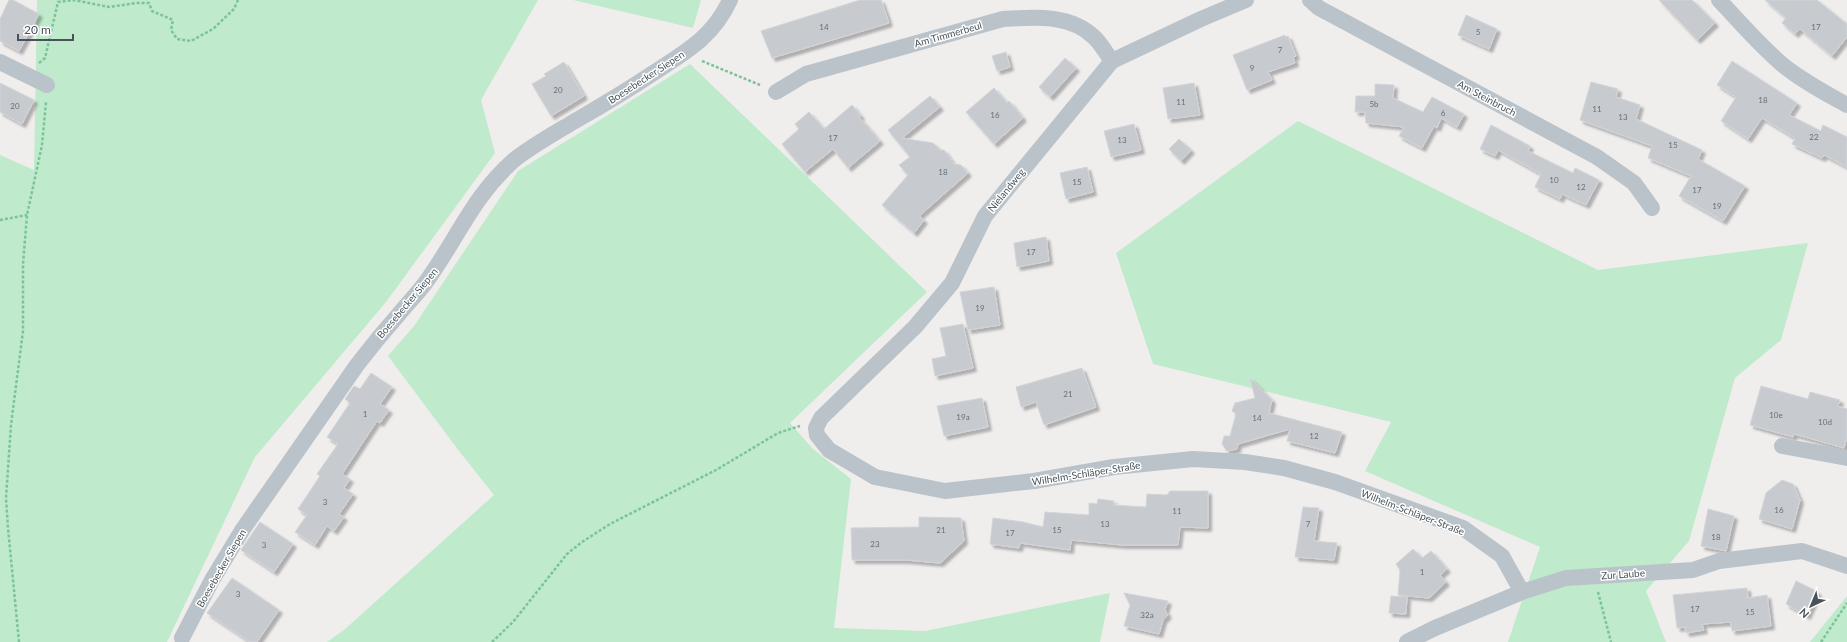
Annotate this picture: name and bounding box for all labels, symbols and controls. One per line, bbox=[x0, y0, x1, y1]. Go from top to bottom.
scale bar bbox=[18, 16, 73, 42]
street label: Am Timmerbeul bbox=[913, 19, 983, 49]
text: 20 m bbox=[24, 22, 51, 37]
house number: 14 bbox=[819, 22, 829, 32]
house number: 17 bbox=[1811, 22, 1821, 32]
house number: 5 bbox=[1476, 27, 1481, 37]
house number: 7 bbox=[1278, 45, 1283, 55]
street label: Boesebecker Siepen bbox=[606, 48, 686, 106]
house number: 9 bbox=[1250, 63, 1255, 73]
street label: Am Steinbruch bbox=[1456, 78, 1518, 118]
house number: 20 bbox=[553, 85, 563, 95]
house number: 18 bbox=[1758, 95, 1768, 105]
house number: 11 bbox=[1176, 97, 1186, 107]
house number: 5b bbox=[1369, 99, 1379, 109]
house number: 20 bbox=[10, 101, 20, 111]
house number: 11 bbox=[1592, 104, 1602, 114]
house number: 6 bbox=[1441, 108, 1446, 118]
house number: 16 bbox=[990, 110, 1000, 120]
house number: 13 bbox=[1618, 112, 1628, 122]
house number: 22 bbox=[1809, 132, 1819, 142]
house number: 17 bbox=[828, 133, 838, 143]
house number: 13 bbox=[1117, 135, 1127, 145]
house number: 15 bbox=[1668, 140, 1678, 150]
street label: Nielandweg bbox=[985, 166, 1027, 214]
house number: 18 bbox=[938, 167, 948, 177]
house number: 10 bbox=[1549, 175, 1559, 185]
house number: 15 bbox=[1072, 177, 1082, 187]
house number: 12 bbox=[1576, 182, 1586, 192]
house number: 17 bbox=[1692, 185, 1702, 195]
house number: 19 bbox=[1712, 201, 1722, 211]
house number: 17 bbox=[1026, 247, 1036, 257]
street label: Boesebecker Siepen bbox=[374, 265, 440, 341]
house number: 19 bbox=[975, 303, 985, 313]
house number: 21 bbox=[1063, 389, 1073, 399]
house number: 1 bbox=[363, 409, 368, 419]
house number: 10e bbox=[1769, 410, 1783, 420]
house number: 19a bbox=[956, 412, 970, 422]
house number: 14 bbox=[1252, 413, 1262, 423]
house number: 10d bbox=[1818, 417, 1832, 427]
house number: 12 bbox=[1309, 431, 1319, 441]
street label: Wilhelm-Schläper-Straße bbox=[1031, 458, 1141, 488]
street label: Wilhelm-Schläper-Straße bbox=[1360, 487, 1466, 537]
house number: 3 bbox=[323, 497, 328, 507]
house number: 16 bbox=[1774, 505, 1784, 515]
house number: 11 bbox=[1172, 506, 1182, 516]
house number: 13 bbox=[1100, 519, 1110, 529]
house number: 7 bbox=[1306, 519, 1311, 529]
house number: 21 bbox=[936, 525, 946, 535]
house number: 15 bbox=[1052, 525, 1062, 535]
street label: Boesebecker Siepen bbox=[194, 527, 248, 609]
house number: 17 bbox=[1005, 528, 1015, 538]
house number: 18 bbox=[1711, 532, 1721, 542]
house number: 23 bbox=[870, 539, 880, 549]
house number: 3 bbox=[262, 540, 267, 550]
street label: Zur Laube bbox=[1601, 566, 1645, 582]
house number: 1 bbox=[1420, 567, 1425, 577]
north arrow bbox=[1791, 586, 1831, 626]
house number: 3 bbox=[236, 589, 241, 599]
house number: 17 bbox=[1690, 604, 1700, 614]
text: N bbox=[1796, 606, 1811, 621]
house number: 15 bbox=[1745, 607, 1755, 617]
house number: 32a bbox=[1140, 610, 1154, 620]

